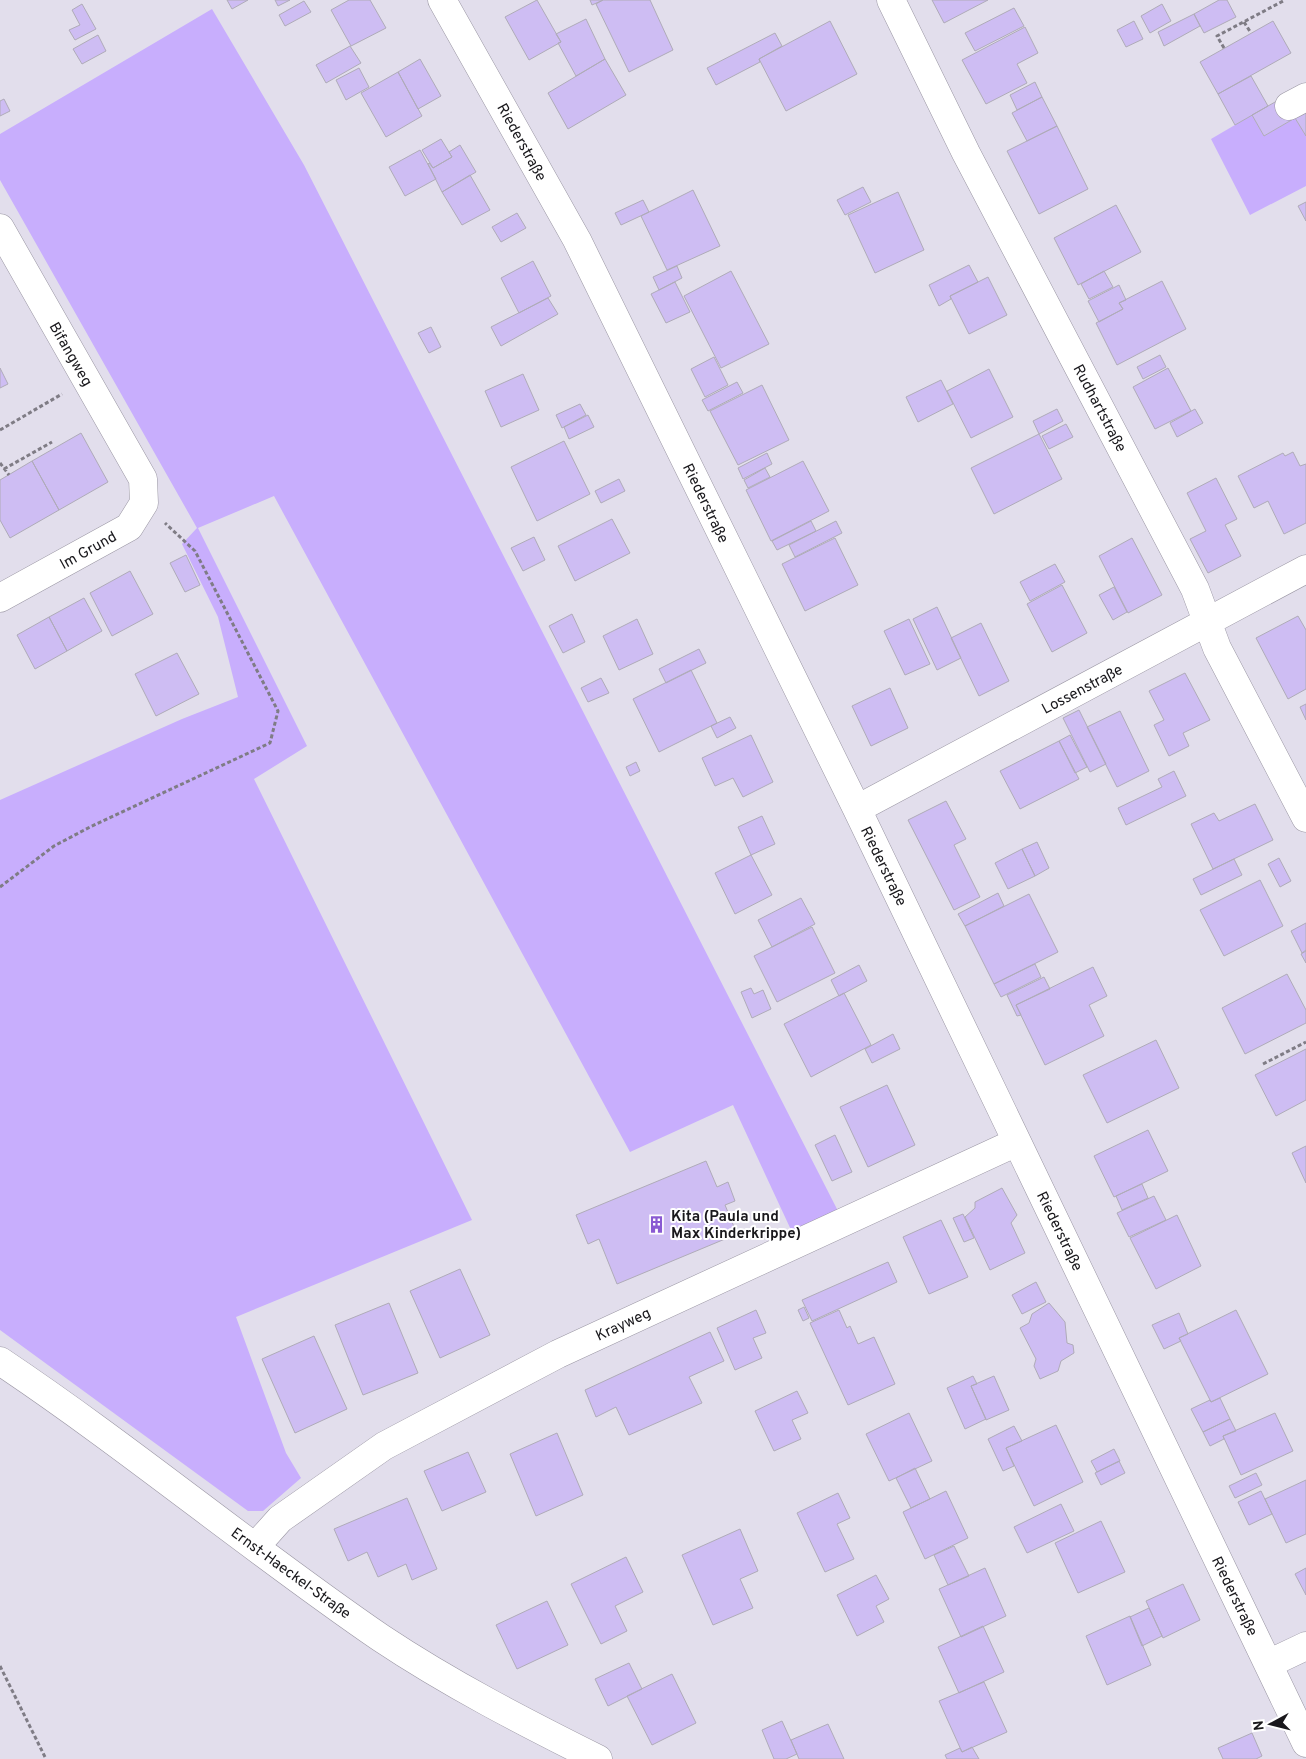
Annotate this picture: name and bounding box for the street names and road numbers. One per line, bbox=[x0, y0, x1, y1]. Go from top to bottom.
street label: Riederstraße bbox=[491, 100, 550, 185]
street label: Bifangweg bbox=[44, 319, 96, 390]
street label: Rudhartstraße bbox=[1068, 362, 1130, 456]
street label: Riederstraße bbox=[677, 461, 732, 547]
street label: Im Grund bbox=[57, 528, 121, 575]
street label: Lossenstraße bbox=[1039, 661, 1126, 720]
street label: Riederstraße bbox=[855, 824, 910, 910]
street label: Riederstraße bbox=[1031, 1189, 1086, 1275]
street label: Krayweg bbox=[593, 1304, 654, 1346]
street label: Ernst-Haeckel-Straße bbox=[226, 1524, 354, 1624]
street label: Riederstraße bbox=[1206, 1554, 1261, 1640]

